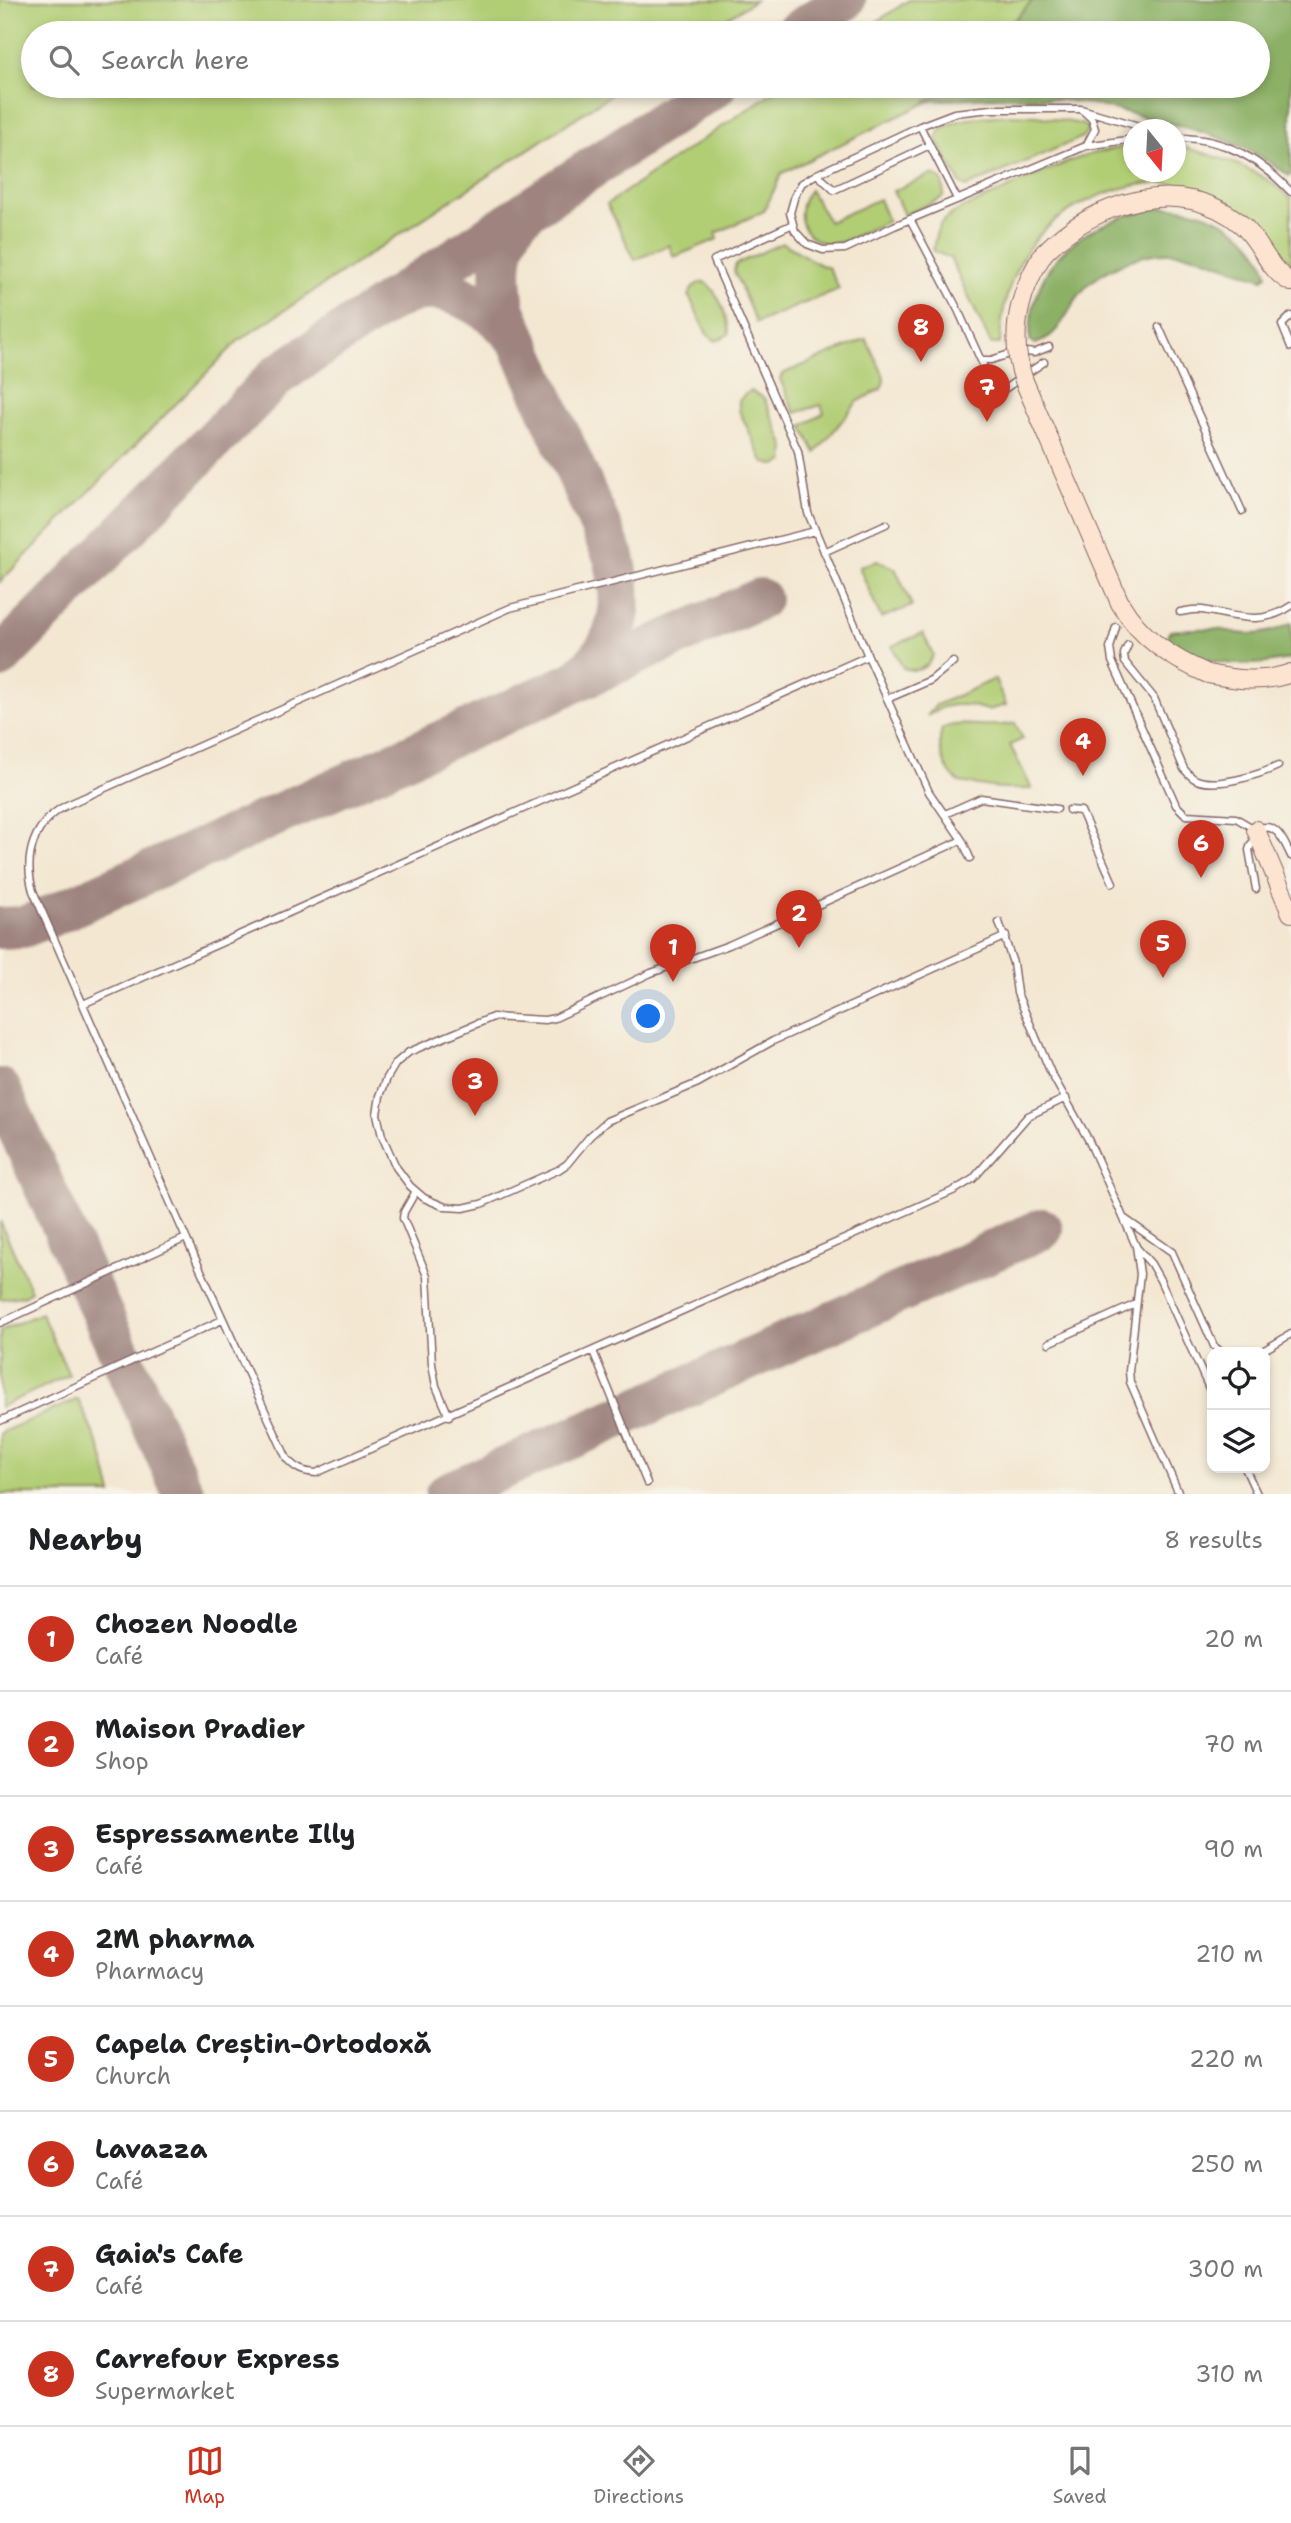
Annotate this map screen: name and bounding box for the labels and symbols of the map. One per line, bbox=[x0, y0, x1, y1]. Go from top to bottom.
north arrow bbox=[1123, 119, 1186, 182]
pin: 8 bbox=[898, 304, 944, 362]
pin: 7 bbox=[964, 364, 1010, 422]
pin: 4 bbox=[1060, 718, 1106, 776]
pin: 6 bbox=[1178, 820, 1224, 878]
pin: 2 bbox=[776, 890, 822, 948]
pin: 5 bbox=[1140, 920, 1186, 978]
pin: 1 bbox=[650, 924, 696, 982]
your location bbox=[631, 999, 665, 1033]
pin: 3 bbox=[452, 1058, 498, 1116]

